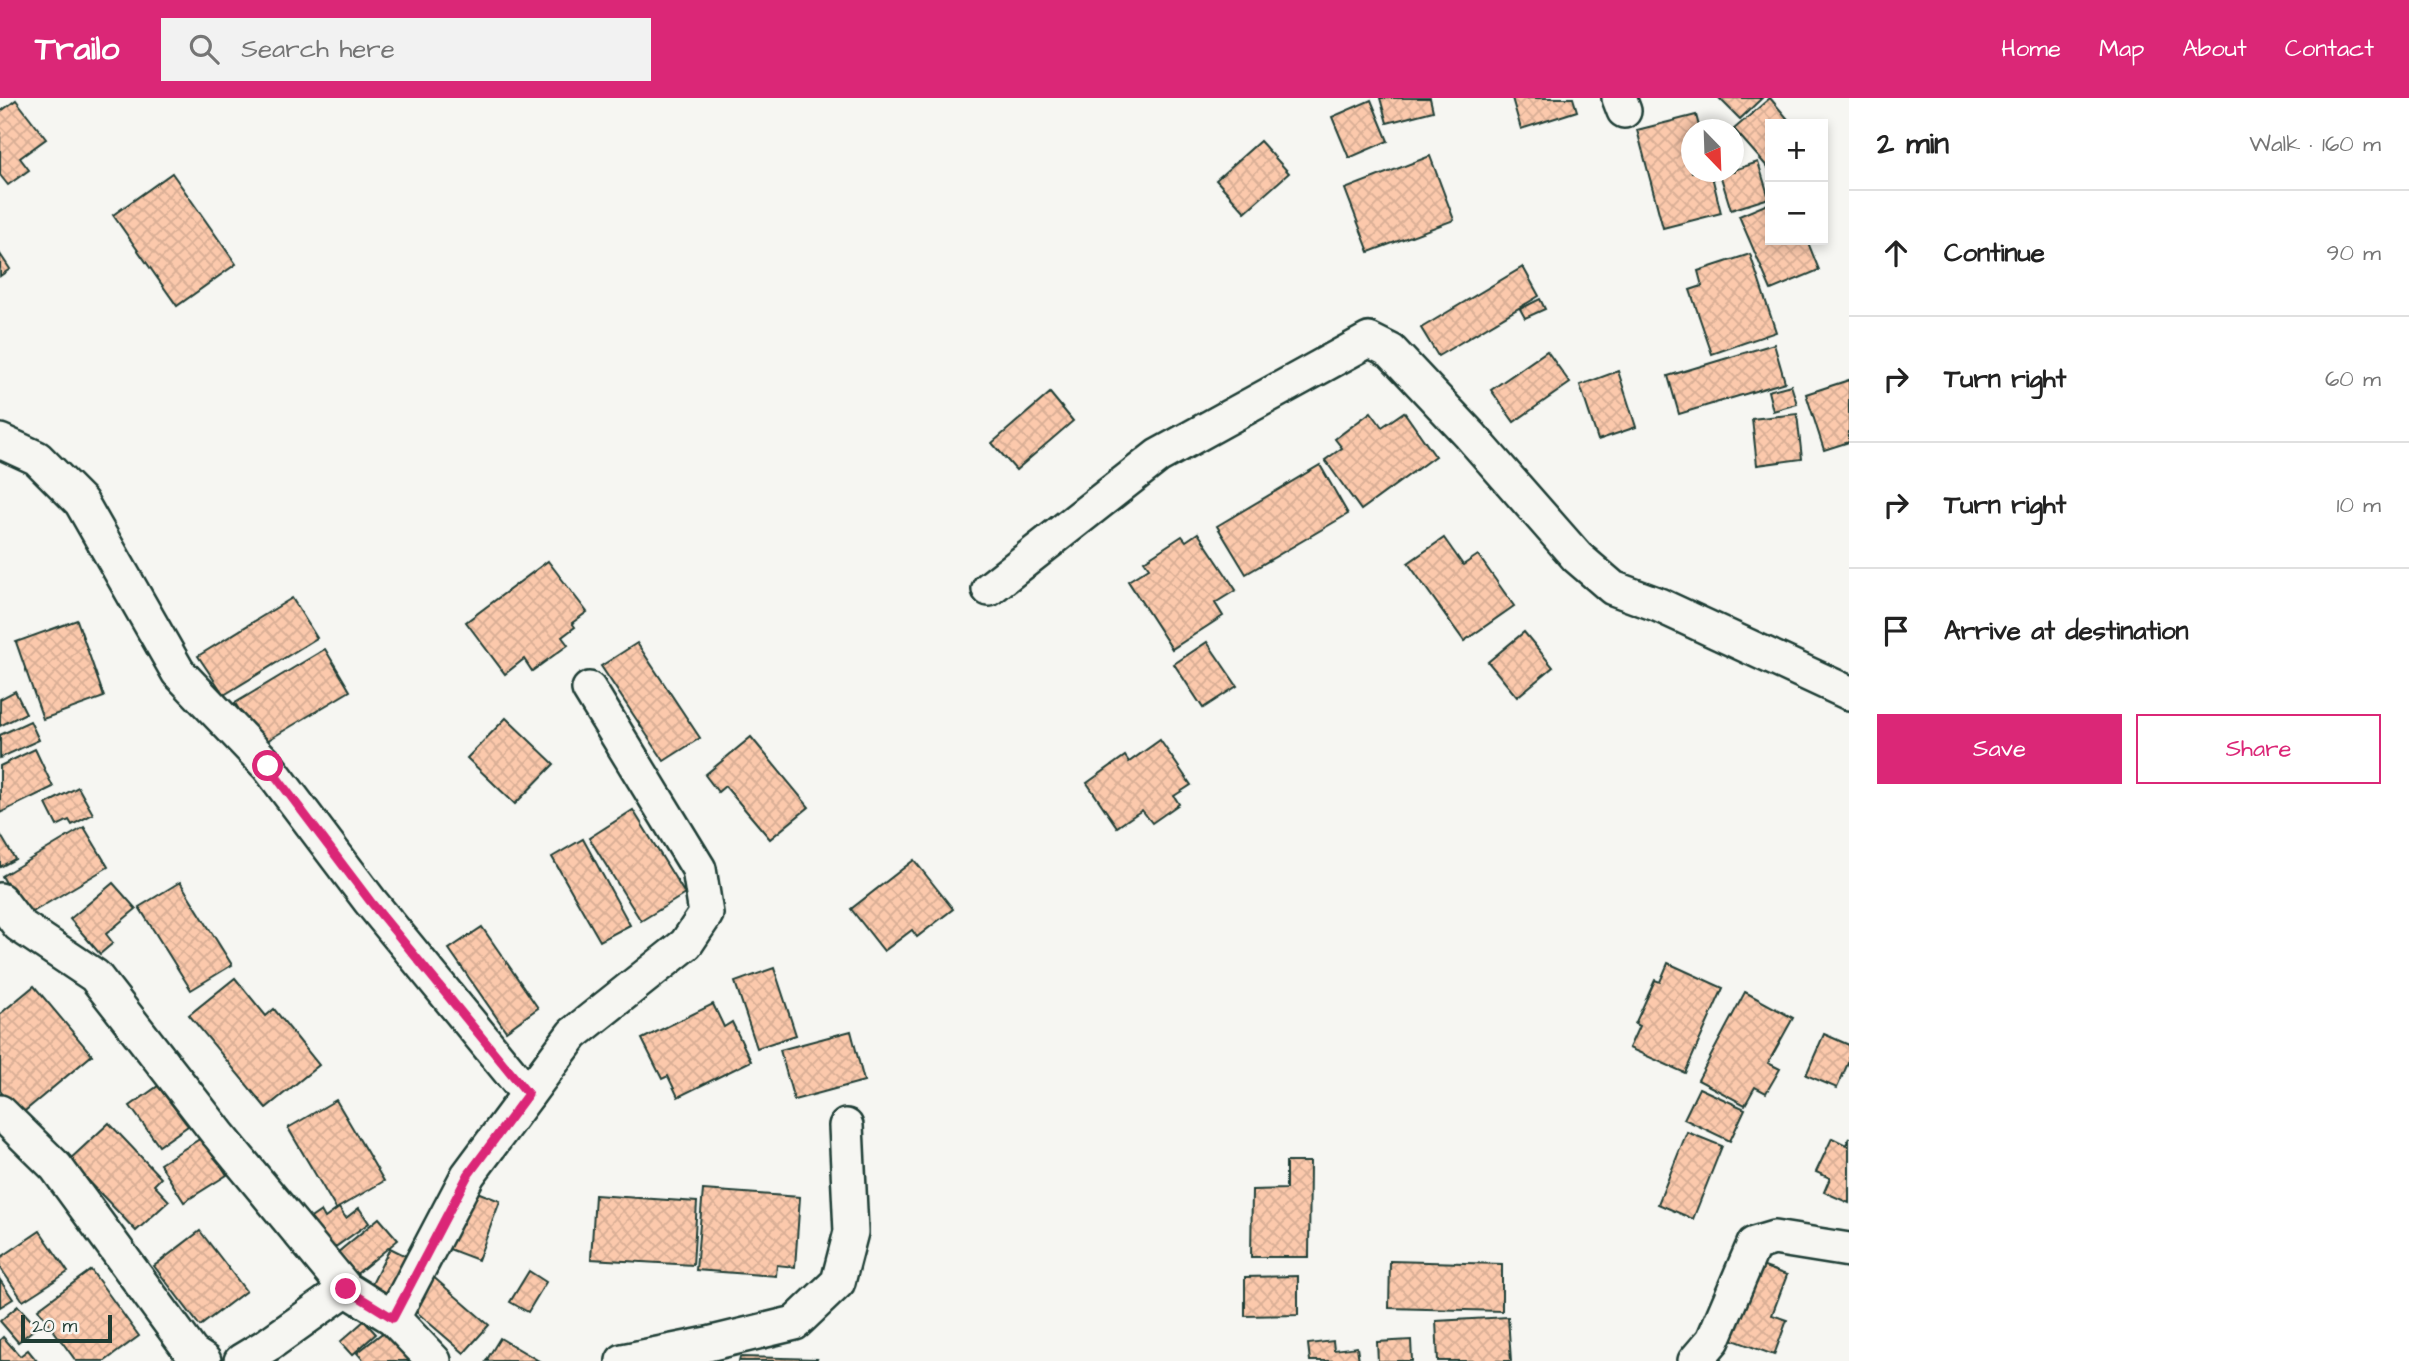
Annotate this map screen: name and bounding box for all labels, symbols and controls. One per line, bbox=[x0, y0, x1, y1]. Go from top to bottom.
search box bbox=[161, 18, 651, 81]
text: Trailo bbox=[35, 26, 119, 72]
icon: search bbox=[185, 30, 223, 68]
text: Search here bbox=[241, 31, 395, 67]
text: Home bbox=[2001, 32, 2061, 66]
text: Map bbox=[2099, 32, 2144, 66]
text: About bbox=[2182, 32, 2247, 66]
text: Contact bbox=[2285, 32, 2374, 66]
north arrow bbox=[1681, 119, 1744, 182]
map controls bbox=[1765, 119, 1828, 245]
button: + bbox=[1765, 119, 1828, 182]
text: 2 min bbox=[1877, 123, 1949, 165]
text: Walk · 160 m bbox=[2249, 128, 2381, 160]
button: − bbox=[1765, 182, 1828, 245]
icon: ahead bbox=[1877, 234, 1915, 272]
text: Continue bbox=[1944, 235, 2045, 271]
text: 90 m bbox=[2326, 237, 2381, 269]
icon: right bbox=[1877, 360, 1915, 398]
text: Turn right bbox=[1944, 361, 2066, 397]
text: 60 m bbox=[2325, 363, 2381, 395]
icon: right bbox=[1877, 486, 1915, 524]
text: Turn right bbox=[1944, 487, 2066, 523]
text: 10 m bbox=[2336, 489, 2381, 521]
icon: arrive bbox=[1877, 612, 1915, 650]
text: Arrive at destination bbox=[1944, 613, 2189, 649]
button: Save bbox=[1877, 714, 2122, 784]
button: Share bbox=[2136, 714, 2381, 784]
route start bbox=[252, 750, 283, 781]
route end bbox=[330, 1273, 361, 1304]
scale bar bbox=[21, 1312, 112, 1344]
text: 20 m bbox=[32, 1313, 77, 1340]

